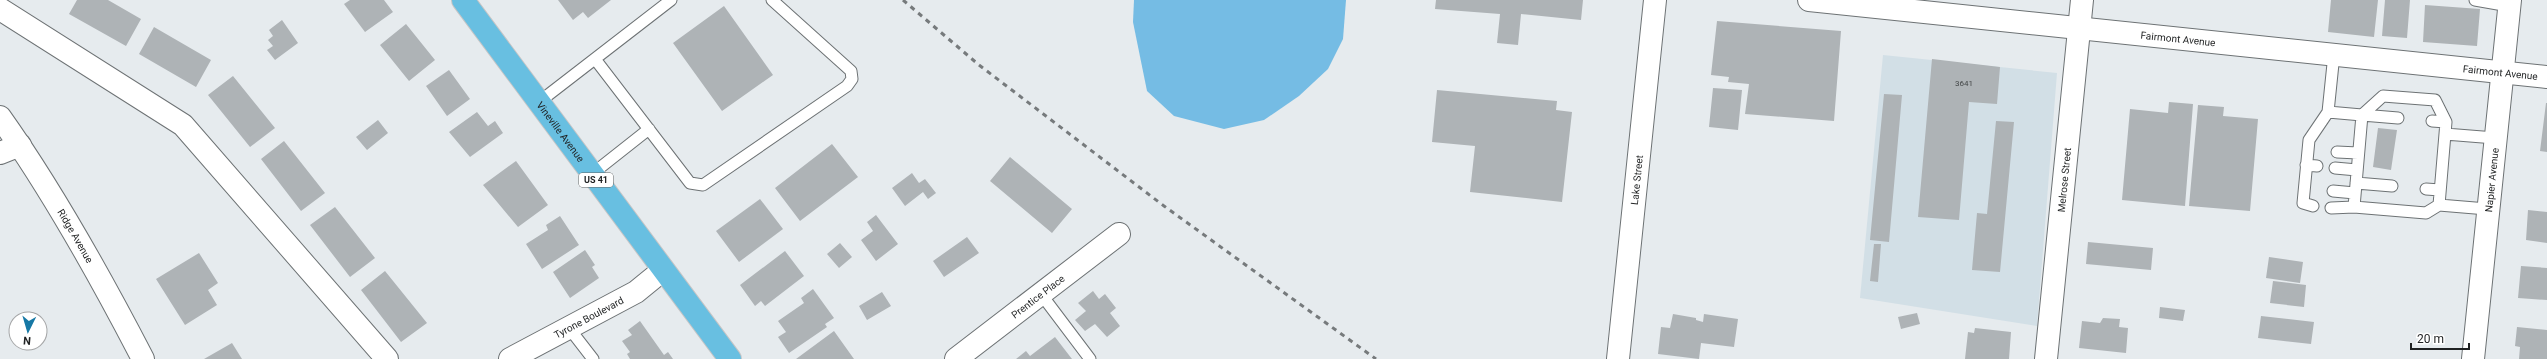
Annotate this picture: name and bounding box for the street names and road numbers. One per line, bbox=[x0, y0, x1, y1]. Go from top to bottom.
street label: Fairmont Avenue bbox=[2140, 30, 2216, 48]
street label: Fairmont Avenue bbox=[2462, 63, 2538, 82]
street label: Vineville Avenue bbox=[534, 100, 586, 164]
street label: Melrose Street bbox=[2056, 147, 2073, 213]
street label: Napier Avenue bbox=[2483, 147, 2501, 213]
street label: Lake Street bbox=[1629, 155, 1645, 205]
road number: US 41 bbox=[579, 173, 613, 187]
street label: Ridge Avenue bbox=[55, 207, 95, 265]
street label: Prentice Place bbox=[1009, 273, 1067, 321]
street label: Tyrone Boulevard bbox=[552, 295, 625, 341]

